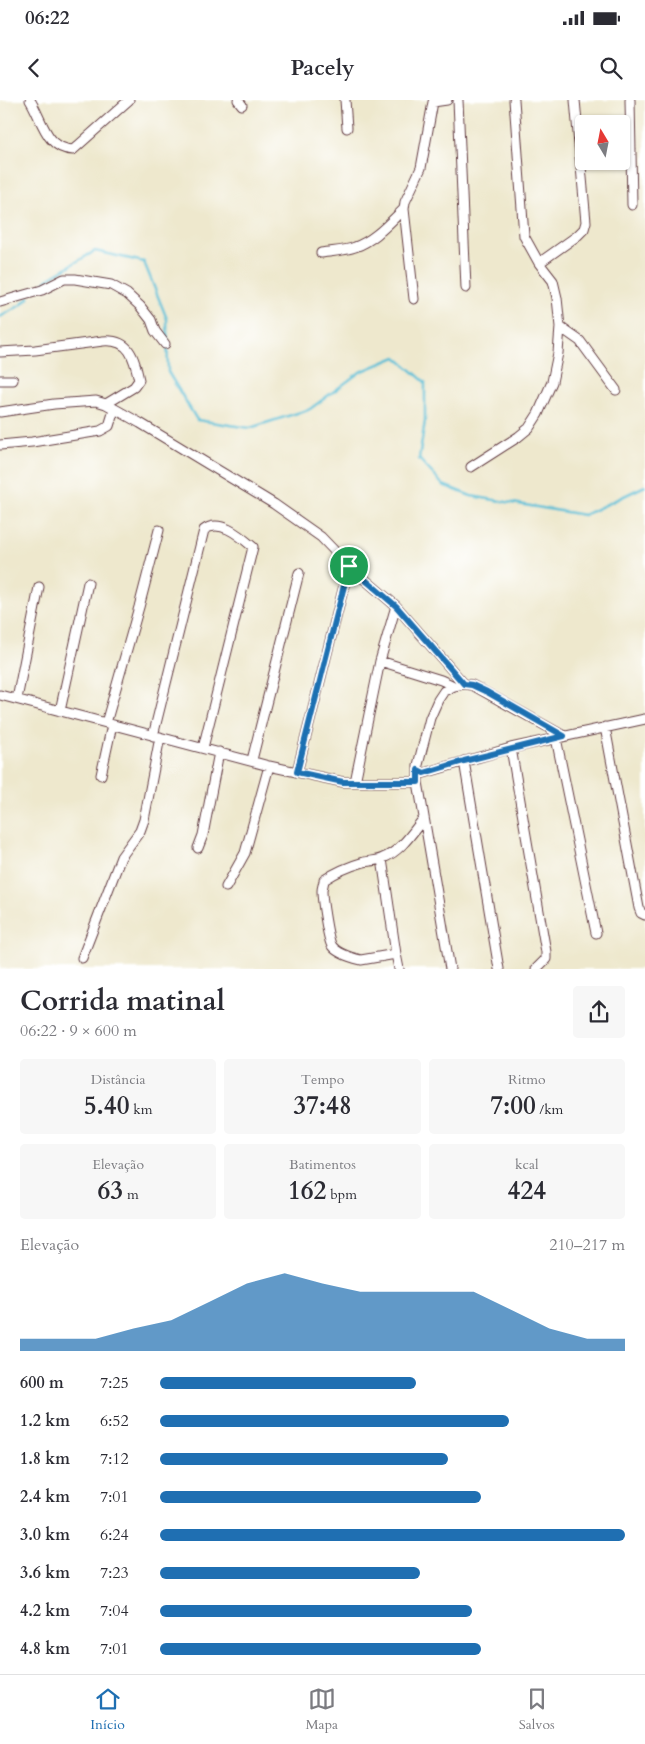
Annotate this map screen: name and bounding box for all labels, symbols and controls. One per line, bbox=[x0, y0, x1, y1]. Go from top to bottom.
text: 06:22 bbox=[25, 5, 69, 31]
text: Pacely bbox=[290, 53, 355, 83]
icon: back bbox=[20, 54, 48, 82]
icon: search bbox=[597, 54, 625, 82]
north arrow bbox=[575, 115, 630, 170]
map controls bbox=[575, 115, 630, 170]
pin bbox=[328, 545, 370, 587]
icon: arrive bbox=[335, 552, 363, 580]
text: Corrida matinal bbox=[20, 982, 225, 1020]
button: share bbox=[573, 986, 625, 1038]
text: 06:22 · 9 × 600 m bbox=[20, 1020, 137, 1042]
text: Distância bbox=[91, 1070, 146, 1089]
text: Tempo bbox=[301, 1070, 344, 1089]
text: Ritmo bbox=[508, 1070, 546, 1089]
text: 5.40 bbox=[84, 1089, 129, 1123]
text: 37:48 bbox=[293, 1089, 352, 1123]
text: 7:00 bbox=[490, 1089, 536, 1123]
text: km bbox=[129, 1100, 153, 1119]
text: /km bbox=[536, 1100, 563, 1119]
text: Elevação bbox=[92, 1155, 144, 1174]
text: Batimentos bbox=[289, 1155, 356, 1174]
text: kcal bbox=[515, 1155, 539, 1174]
text: 63 bbox=[98, 1174, 123, 1208]
text: 162 bbox=[288, 1174, 326, 1208]
text: 424 bbox=[508, 1174, 546, 1208]
text: m bbox=[123, 1185, 139, 1204]
text: bpm bbox=[326, 1185, 357, 1204]
text: Elevação bbox=[20, 1234, 79, 1256]
text: 210–217 m bbox=[549, 1234, 625, 1256]
text: 600 m bbox=[20, 1372, 64, 1394]
text: 7:25 bbox=[100, 1372, 129, 1394]
text: 1.2 km bbox=[20, 1410, 70, 1432]
text: 6:52 bbox=[100, 1410, 129, 1432]
text: 1.8 km bbox=[20, 1448, 70, 1470]
text: 7:12 bbox=[100, 1448, 129, 1470]
text: 2.4 km bbox=[20, 1486, 70, 1508]
text: 7:01 bbox=[100, 1486, 129, 1508]
text: 3.0 km bbox=[20, 1524, 70, 1546]
text: 6:24 bbox=[100, 1524, 129, 1546]
text: 3.6 km bbox=[20, 1562, 70, 1584]
text: 7:23 bbox=[100, 1562, 129, 1584]
text: 4.2 km bbox=[20, 1600, 70, 1622]
text: 7:04 bbox=[100, 1600, 129, 1622]
text: 4.8 km bbox=[20, 1638, 70, 1660]
text: 7:01 bbox=[100, 1638, 129, 1660]
tab: Início bbox=[90, 1685, 125, 1734]
tab: Mapa bbox=[305, 1685, 338, 1734]
tab: Salvos bbox=[519, 1685, 555, 1734]

